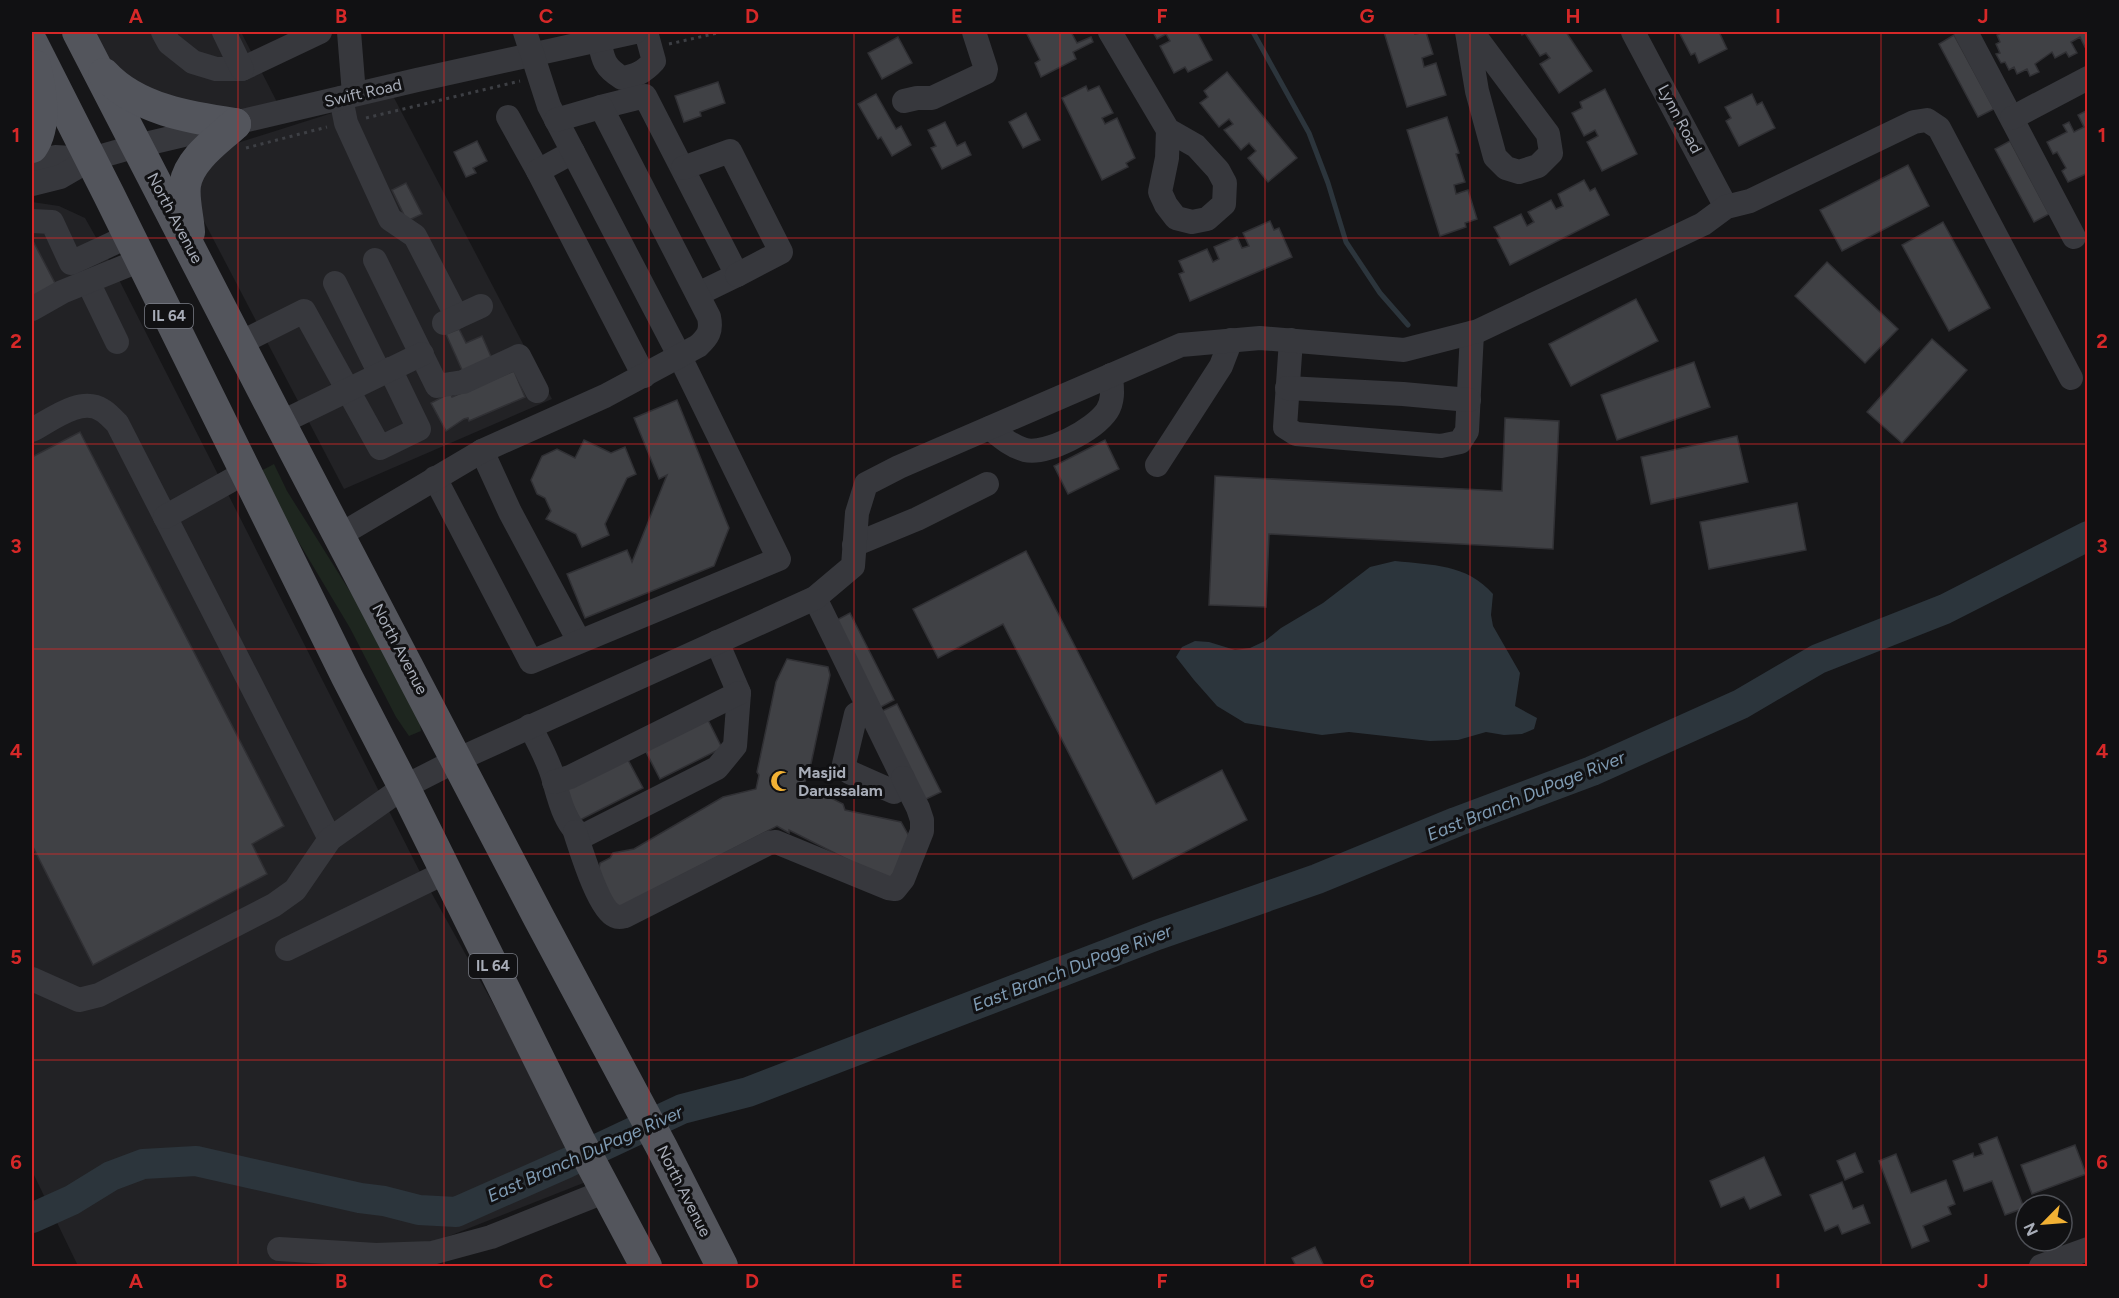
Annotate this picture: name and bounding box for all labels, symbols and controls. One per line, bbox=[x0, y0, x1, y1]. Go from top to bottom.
text: A bbox=[129, 4, 144, 28]
text: B bbox=[335, 4, 347, 28]
text: C bbox=[539, 4, 553, 28]
text: D bbox=[745, 4, 759, 28]
text: E bbox=[951, 4, 963, 28]
text: F bbox=[1156, 4, 1168, 28]
text: G bbox=[1360, 4, 1375, 28]
text: H bbox=[1566, 4, 1581, 28]
text: I bbox=[1775, 4, 1781, 28]
text: J bbox=[1977, 4, 1989, 28]
street label: Swift Road bbox=[322, 75, 404, 111]
street label: Lynn Road bbox=[1654, 81, 1706, 157]
text: 1 bbox=[12, 123, 20, 147]
text: 1 bbox=[2098, 123, 2106, 147]
street label: North Avenue bbox=[143, 169, 207, 267]
road number: IL 64 bbox=[145, 304, 193, 328]
text: 2 bbox=[10, 329, 22, 353]
text: 2 bbox=[2096, 329, 2108, 353]
text: 3 bbox=[10, 534, 22, 558]
text: 3 bbox=[2096, 534, 2108, 558]
street label: North Avenue bbox=[368, 600, 432, 698]
text: 4 bbox=[10, 739, 23, 763]
text: 4 bbox=[2096, 739, 2109, 763]
water label: East Branch DuPage River bbox=[1424, 746, 1629, 846]
place label: Masjid Darussalam bbox=[798, 763, 883, 800]
mosque icon: Masjid Darussalam bbox=[769, 769, 793, 793]
water label: East Branch DuPage River bbox=[969, 919, 1176, 1016]
text: 5 bbox=[10, 945, 22, 969]
text: 5 bbox=[2096, 945, 2108, 969]
road number: IL 64 bbox=[469, 954, 517, 978]
water label: East Branch DuPage River bbox=[484, 1101, 687, 1207]
street label: North Avenue bbox=[653, 1142, 715, 1240]
text: 6 bbox=[10, 1150, 22, 1174]
text: 6 bbox=[2096, 1150, 2108, 1174]
north arrow bbox=[2014, 1193, 2074, 1253]
text: N bbox=[2020, 1220, 2042, 1239]
text: A bbox=[129, 1269, 144, 1293]
text: B bbox=[335, 1269, 347, 1293]
text: C bbox=[539, 1269, 553, 1293]
text: D bbox=[745, 1269, 759, 1293]
text: E bbox=[951, 1269, 963, 1293]
text: F bbox=[1156, 1269, 1168, 1293]
text: G bbox=[1360, 1269, 1375, 1293]
text: H bbox=[1566, 1269, 1581, 1293]
text: I bbox=[1775, 1269, 1781, 1293]
text: J bbox=[1977, 1269, 1989, 1293]

